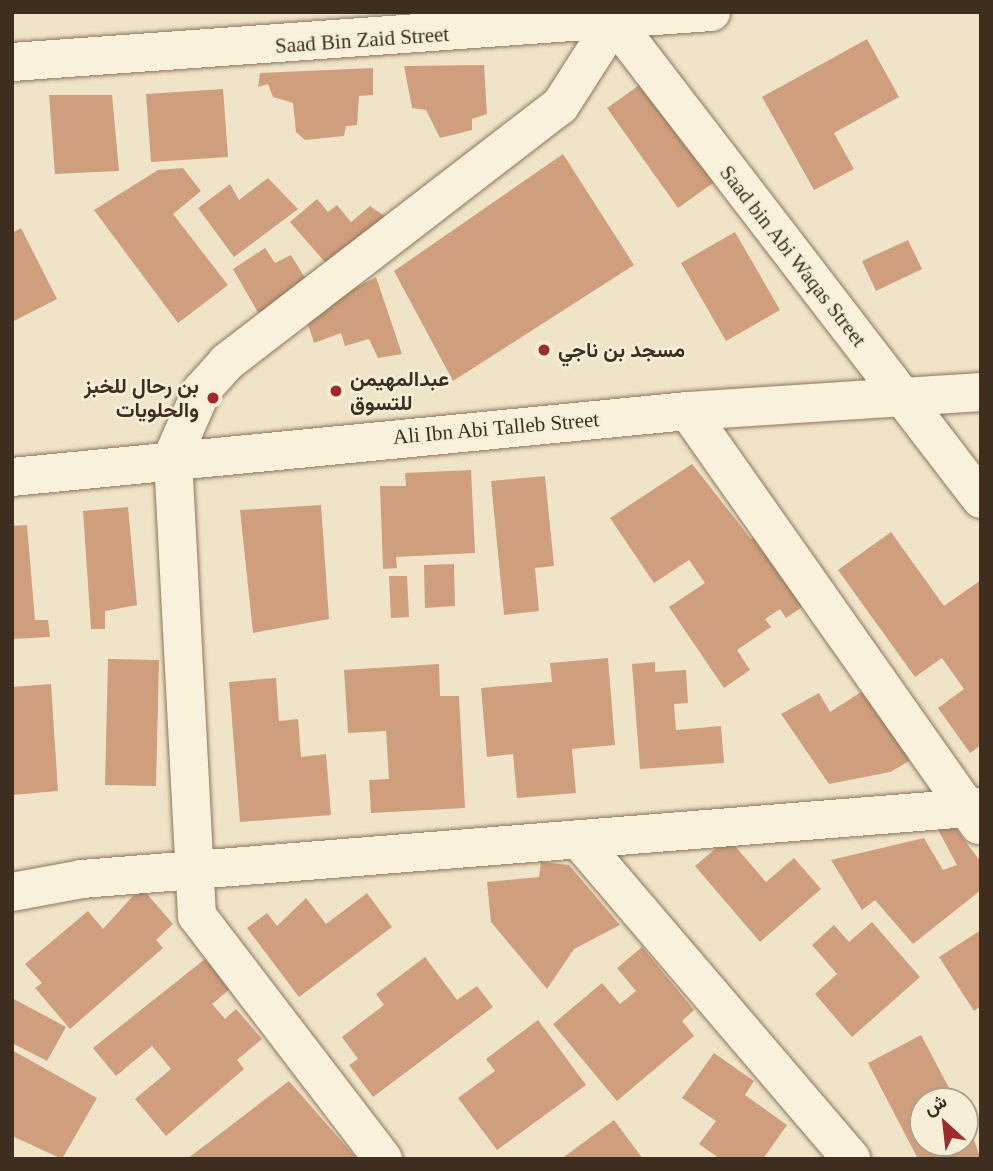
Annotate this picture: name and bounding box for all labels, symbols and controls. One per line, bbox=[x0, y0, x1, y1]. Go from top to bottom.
street label: Saad Bin Zaid Street bbox=[274, 21, 450, 59]
street label: Saad bin Abi Waqas Street bbox=[714, 160, 872, 352]
place label: مسجد بن ناجي bbox=[558, 337, 685, 363]
marker: مسجد بن ناجي bbox=[536, 342, 552, 358]
place label: عبدالمهيمن للتسوق bbox=[350, 366, 449, 416]
place label: بن رحال للخبز والحلويات bbox=[84, 373, 199, 423]
marker: عبدالمهيمن للتسوق bbox=[328, 383, 344, 399]
marker: بن رحال للخبز والحلويات bbox=[205, 390, 221, 406]
street label: Ali Ibn Abi Talleb Street bbox=[391, 406, 601, 450]
north arrow bbox=[909, 1087, 979, 1157]
text: ش bbox=[920, 1090, 950, 1119]

